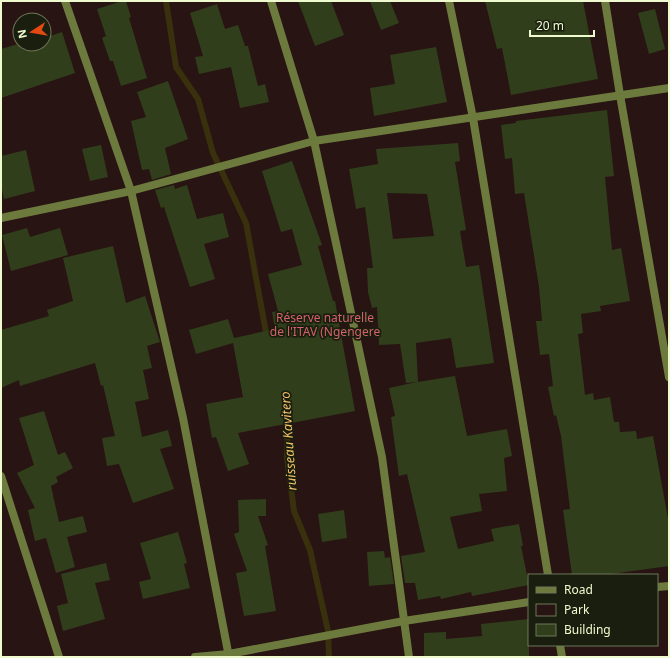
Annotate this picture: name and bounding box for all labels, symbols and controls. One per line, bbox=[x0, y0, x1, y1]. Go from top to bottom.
north arrow bbox=[12, 12, 52, 52]
scale bar bbox=[530, 12, 594, 38]
text: 20 m bbox=[536, 17, 564, 34]
text: N bbox=[13, 28, 30, 40]
park label: Réserve naturelle de l'ITAV (Ngengere bbox=[270, 309, 380, 340]
water label: ruisseau Kavitero bbox=[276, 391, 300, 491]
legend bbox=[528, 574, 658, 646]
text: Road bbox=[564, 581, 593, 598]
text: Park bbox=[564, 601, 590, 618]
text: Building bbox=[564, 621, 611, 638]

